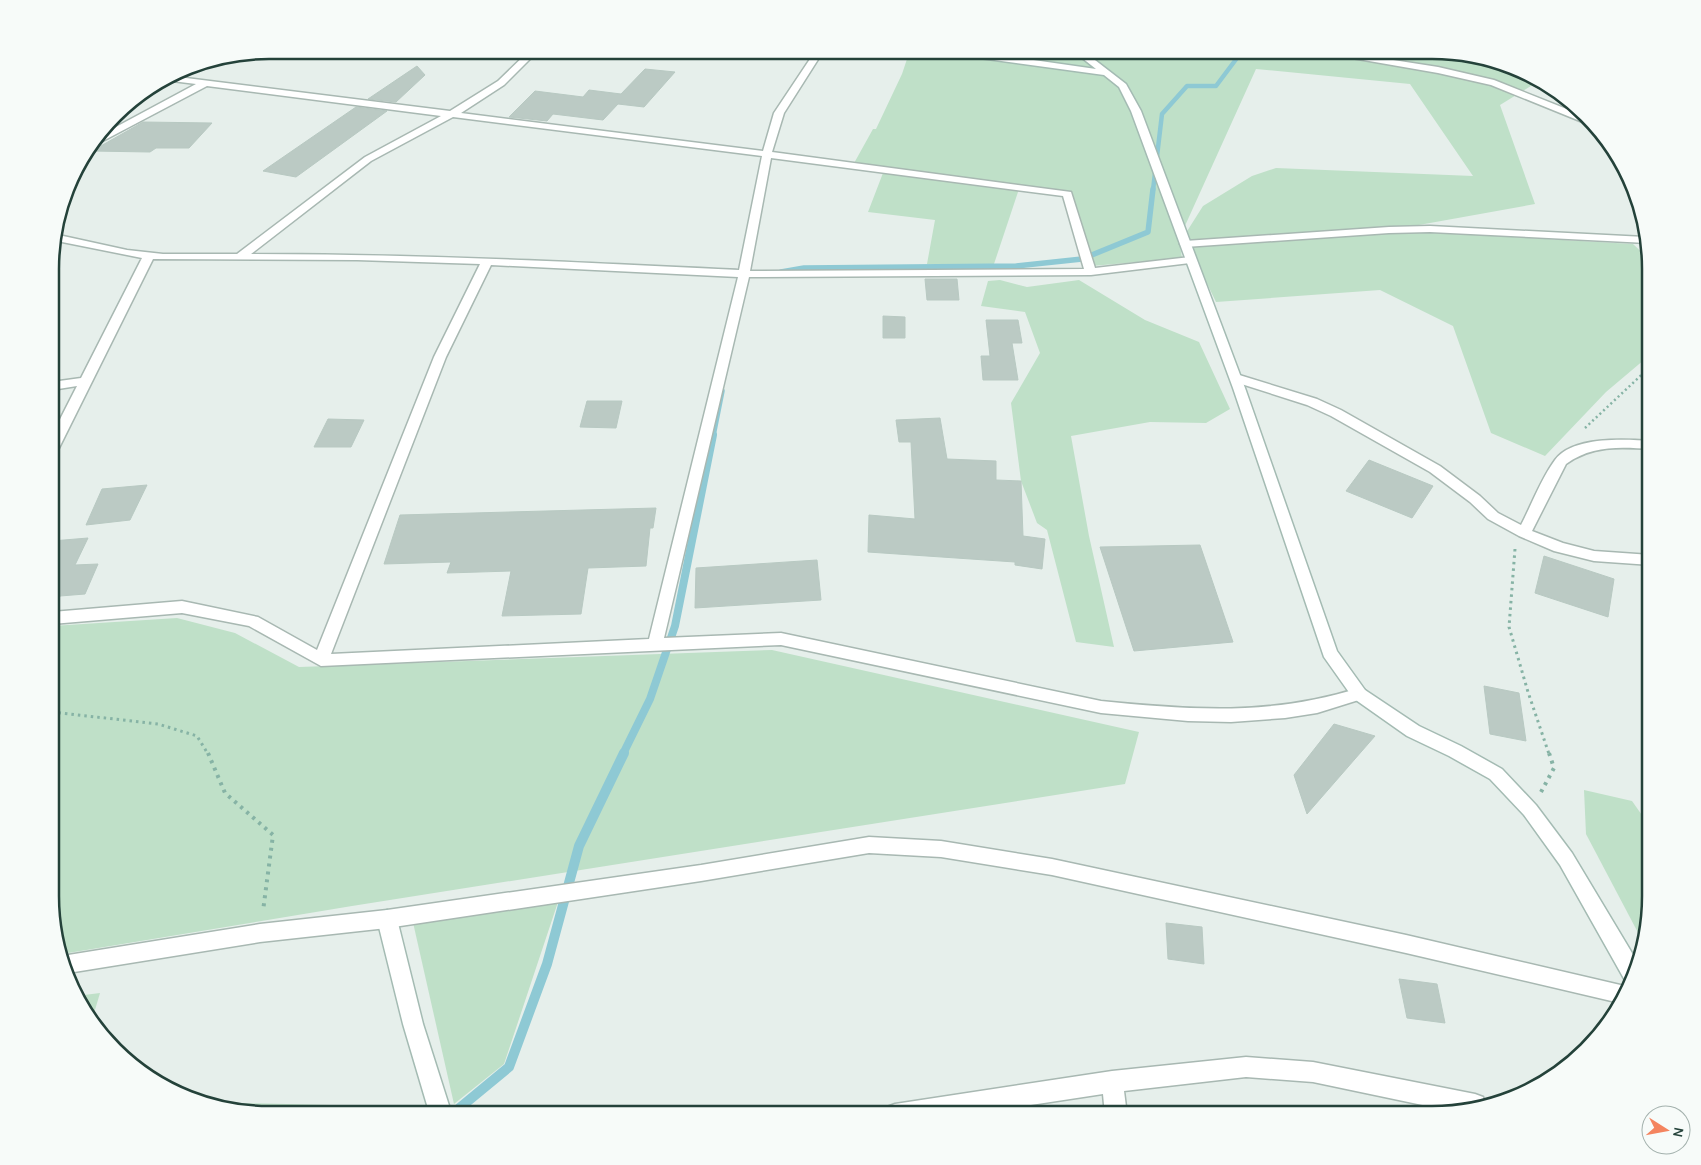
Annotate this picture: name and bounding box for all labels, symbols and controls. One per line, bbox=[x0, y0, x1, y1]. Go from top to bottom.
north arrow bbox=[1641, 1105, 1691, 1155]
text: N bbox=[1669, 1126, 1688, 1139]

